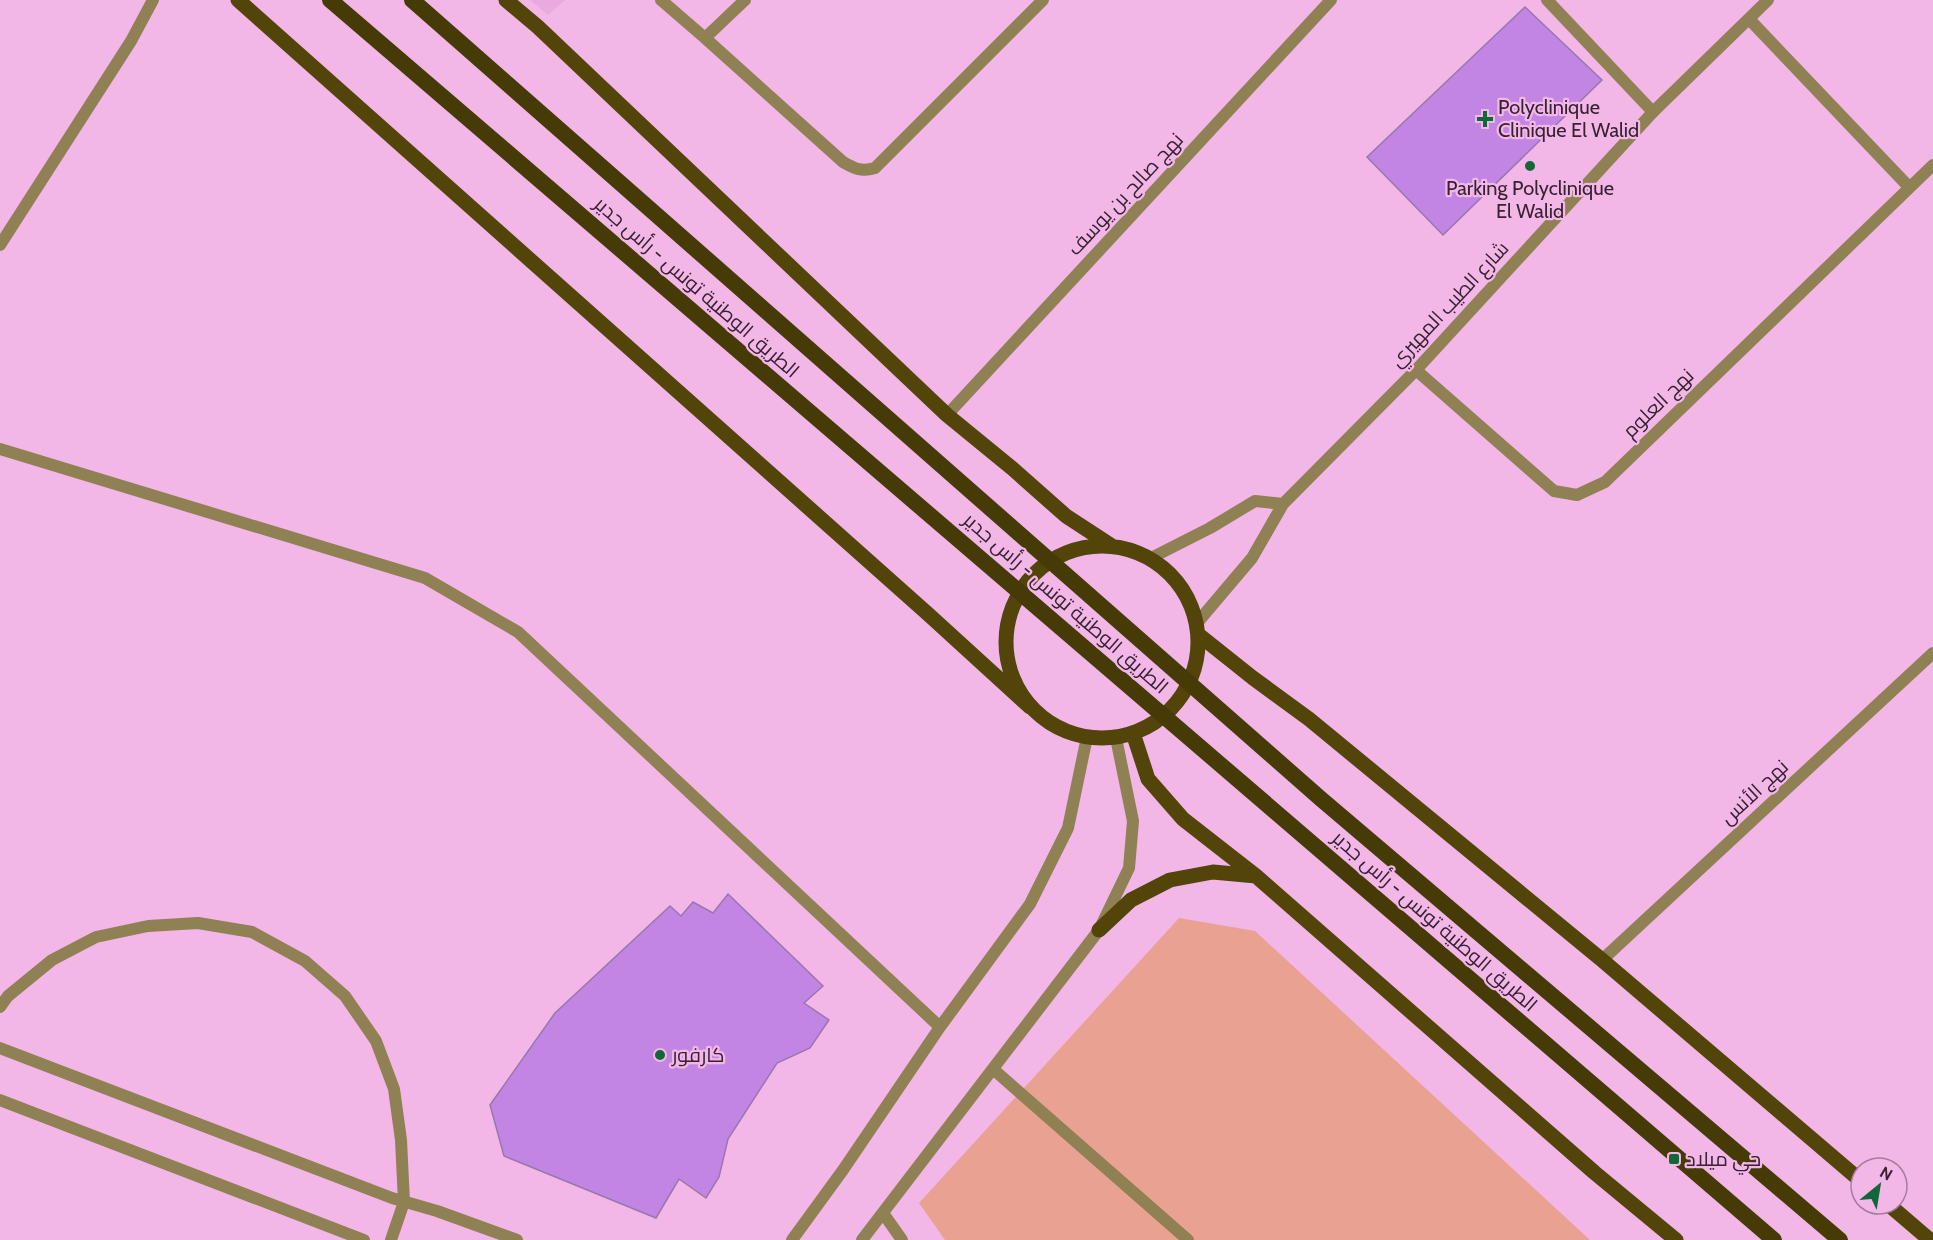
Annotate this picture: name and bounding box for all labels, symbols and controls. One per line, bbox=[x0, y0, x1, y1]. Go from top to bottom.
place label: Polyclinique Clinique El Walid bbox=[1498, 95, 1639, 142]
marker: Polyclinique Clinique El Walid bbox=[1476, 110, 1494, 128]
street label: نهج صالح بن يوسف bbox=[1062, 128, 1189, 262]
marker: Parking Polyclinique El Walid bbox=[1523, 159, 1537, 173]
place label: Parking Polyclinique El Walid bbox=[1446, 176, 1614, 223]
street label: الطريق الوطنية تونس - رأس جدير bbox=[588, 191, 804, 383]
street label: شارع الطيب المهيري bbox=[1385, 236, 1516, 375]
street label: نهج العلوم bbox=[1618, 363, 1700, 444]
street label: الطريق الوطنية تونس - رأس جدير bbox=[957, 507, 1173, 699]
street label: نهج الأنس bbox=[1715, 755, 1794, 831]
street label: الطريق الوطنية تونس - رأس جدير bbox=[1326, 825, 1542, 1017]
place label: كارفور bbox=[671, 1043, 725, 1067]
marker: كارفور bbox=[653, 1048, 667, 1062]
place label: حي ميلاد bbox=[1686, 1147, 1761, 1175]
marker: حي ميلاد bbox=[1667, 1152, 1681, 1166]
north arrow bbox=[1849, 1156, 1909, 1216]
text: N bbox=[1877, 1162, 1896, 1184]

